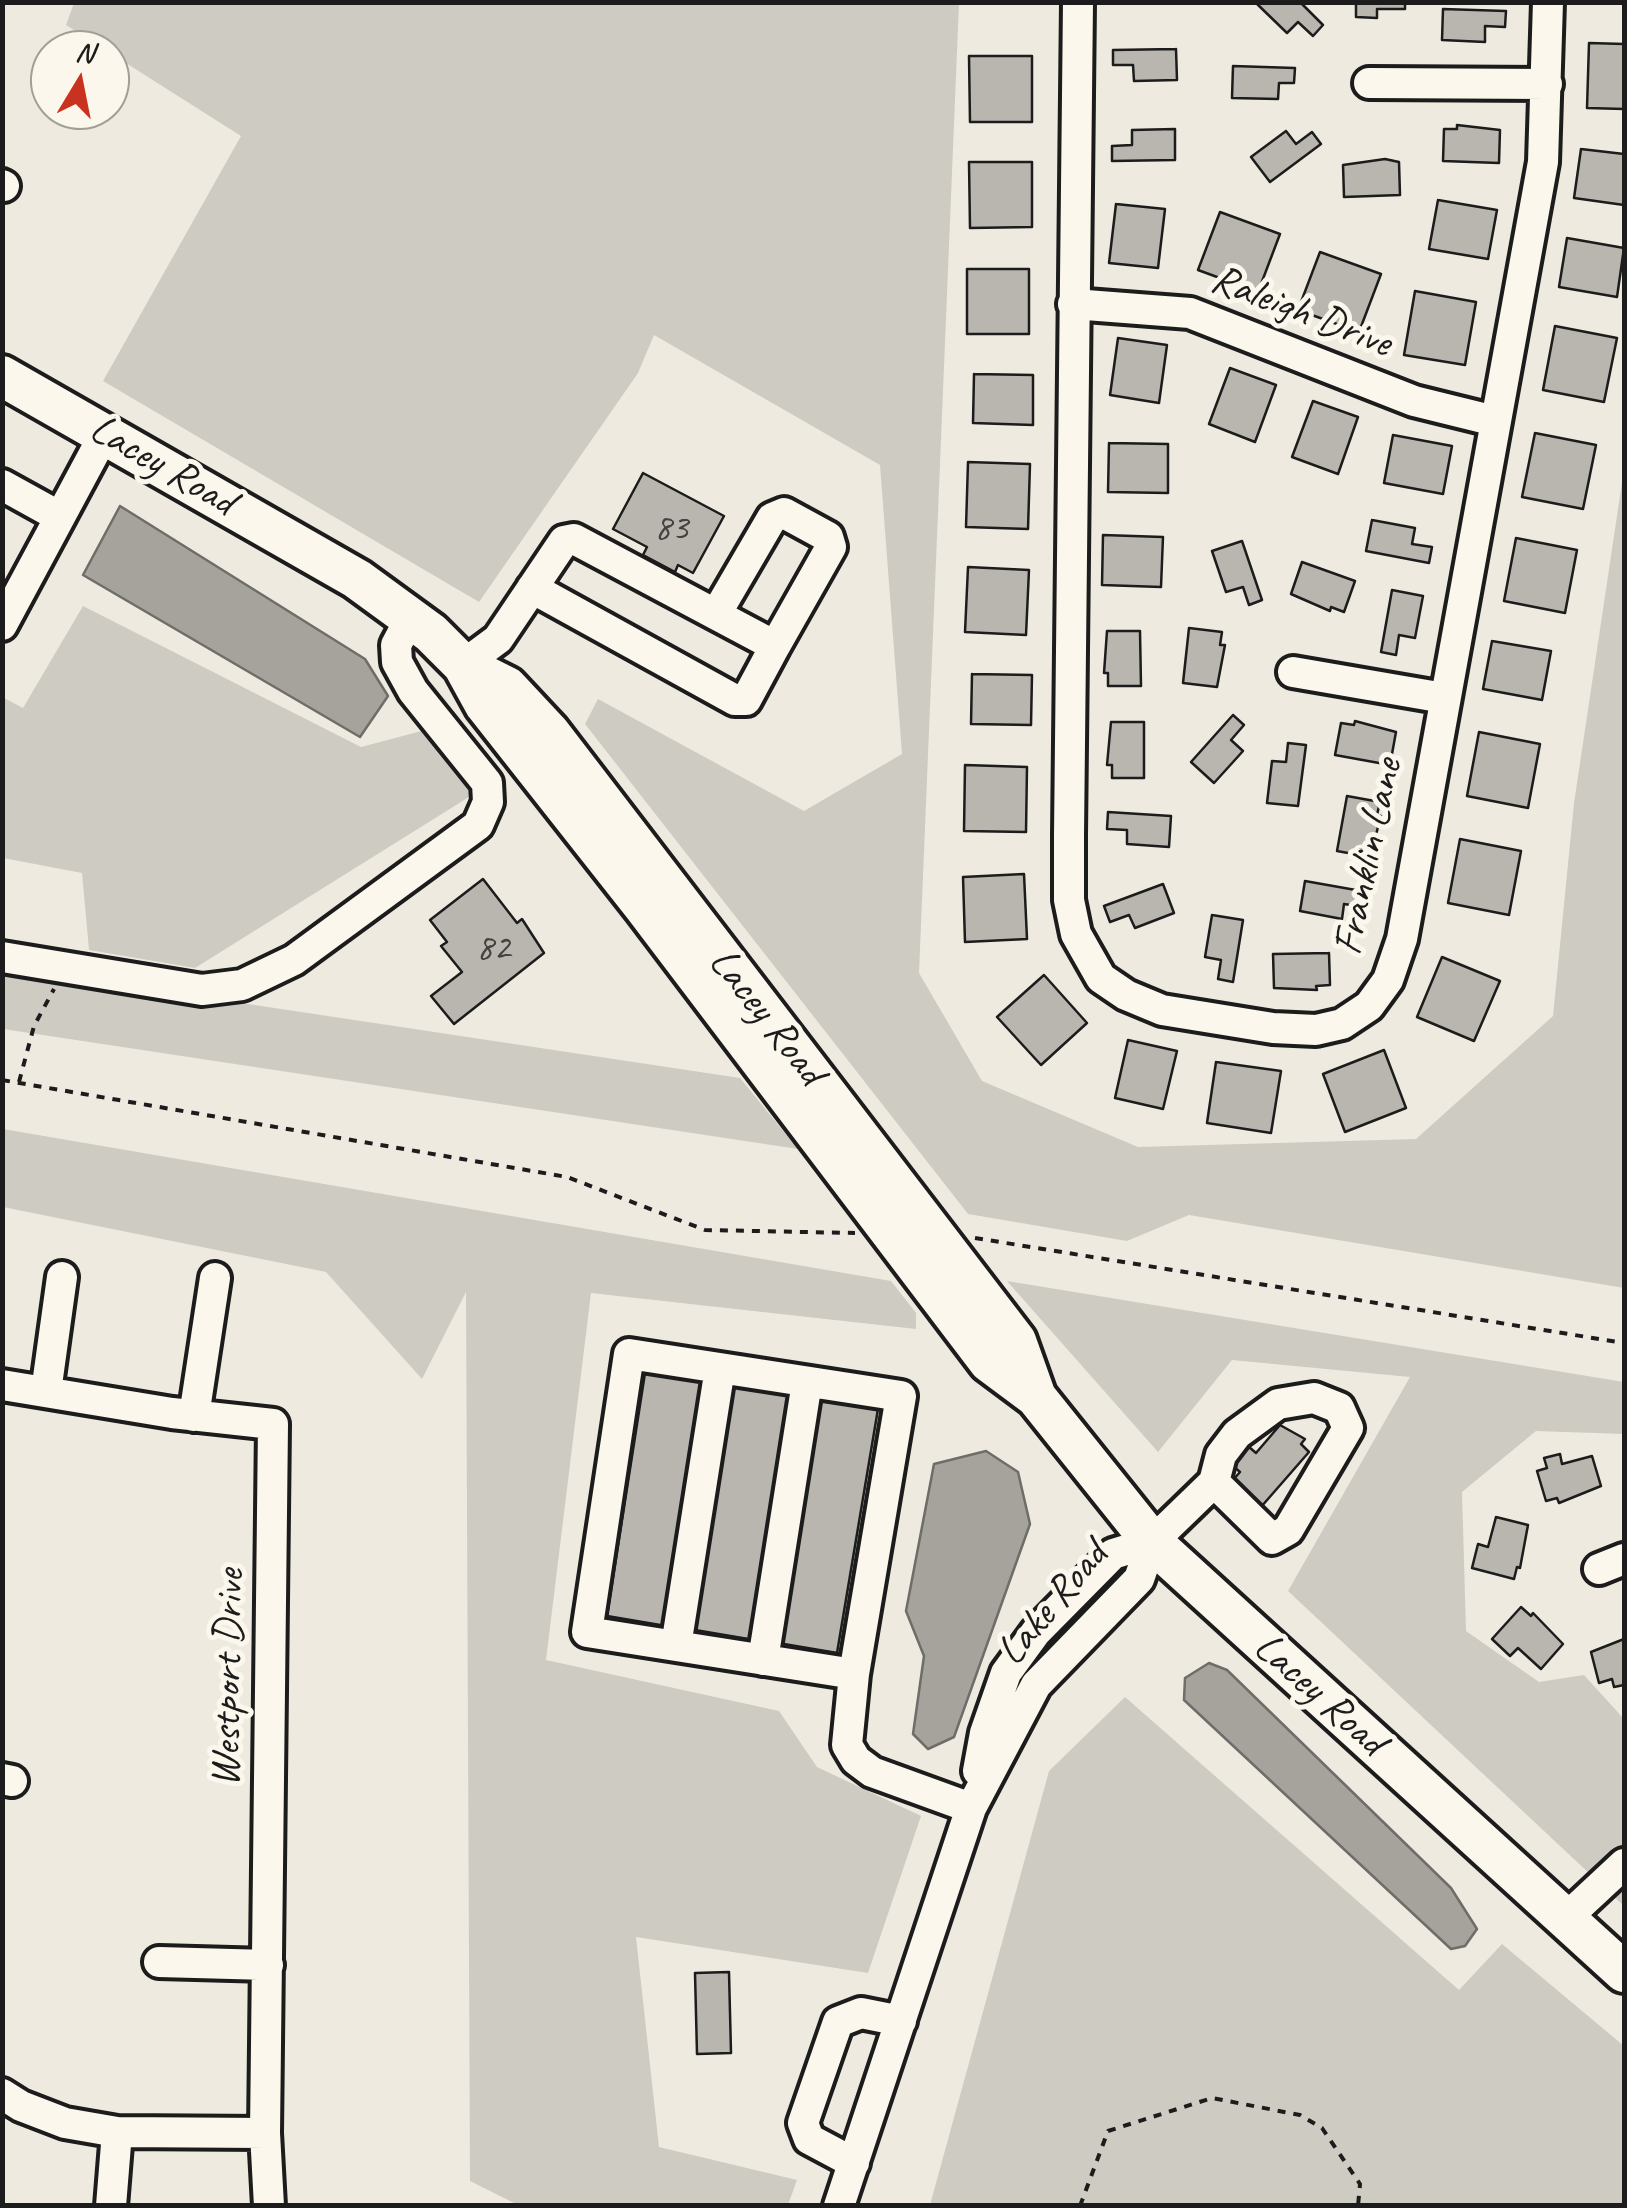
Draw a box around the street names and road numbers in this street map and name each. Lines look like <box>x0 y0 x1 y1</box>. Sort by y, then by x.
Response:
street label: Raleigh Drive <box>1204 255 1398 369</box>
street label: Lacey Road <box>80 404 244 528</box>
street label: Franklin Lane <box>1324 754 1414 960</box>
street label: Lacey Road <box>697 939 835 1095</box>
street label: Lake Road <box>987 1532 1119 1676</box>
street label: Westport Drive <box>202 1569 256 1787</box>
street label: Lacey Road <box>1243 1623 1395 1767</box>

